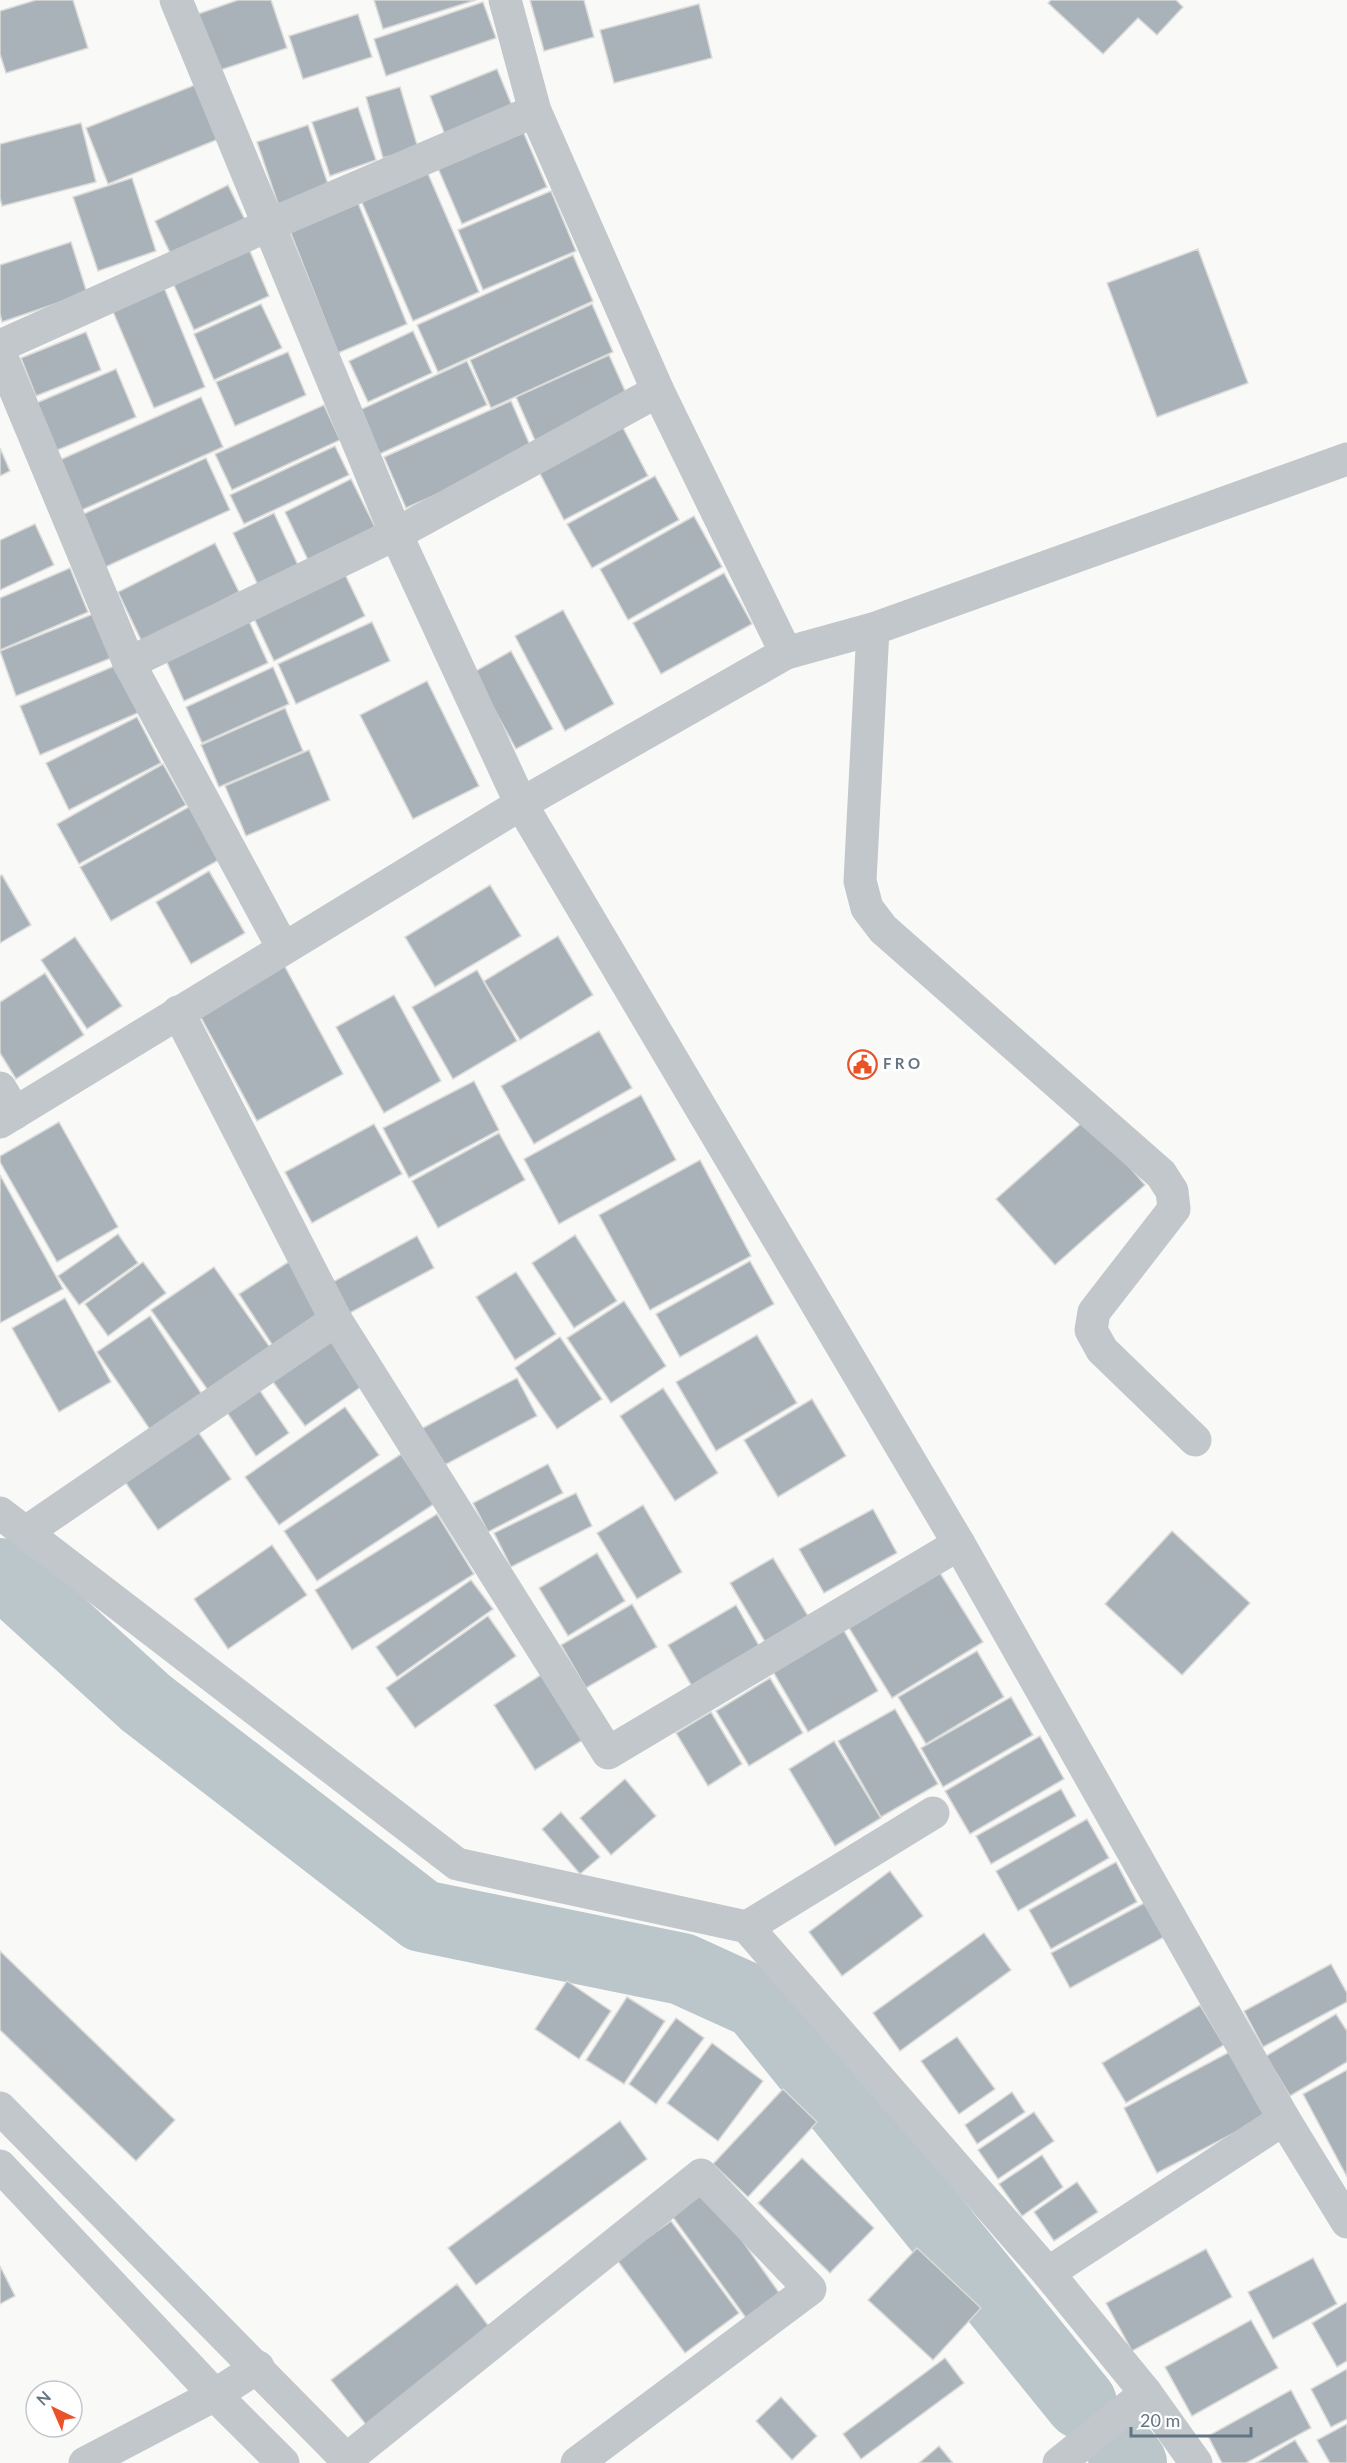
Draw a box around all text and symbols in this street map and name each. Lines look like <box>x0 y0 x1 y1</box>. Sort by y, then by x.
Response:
public building icon: F R O <box>846 1048 878 1080</box>
place label: F R O <box>883 1054 920 1072</box>
north arrow <box>24 2379 84 2439</box>
text: N <box>32 2387 54 2409</box>
scale bar <box>1131 2400 1251 2438</box>
text: 20 m <box>1140 2409 1180 2431</box>

